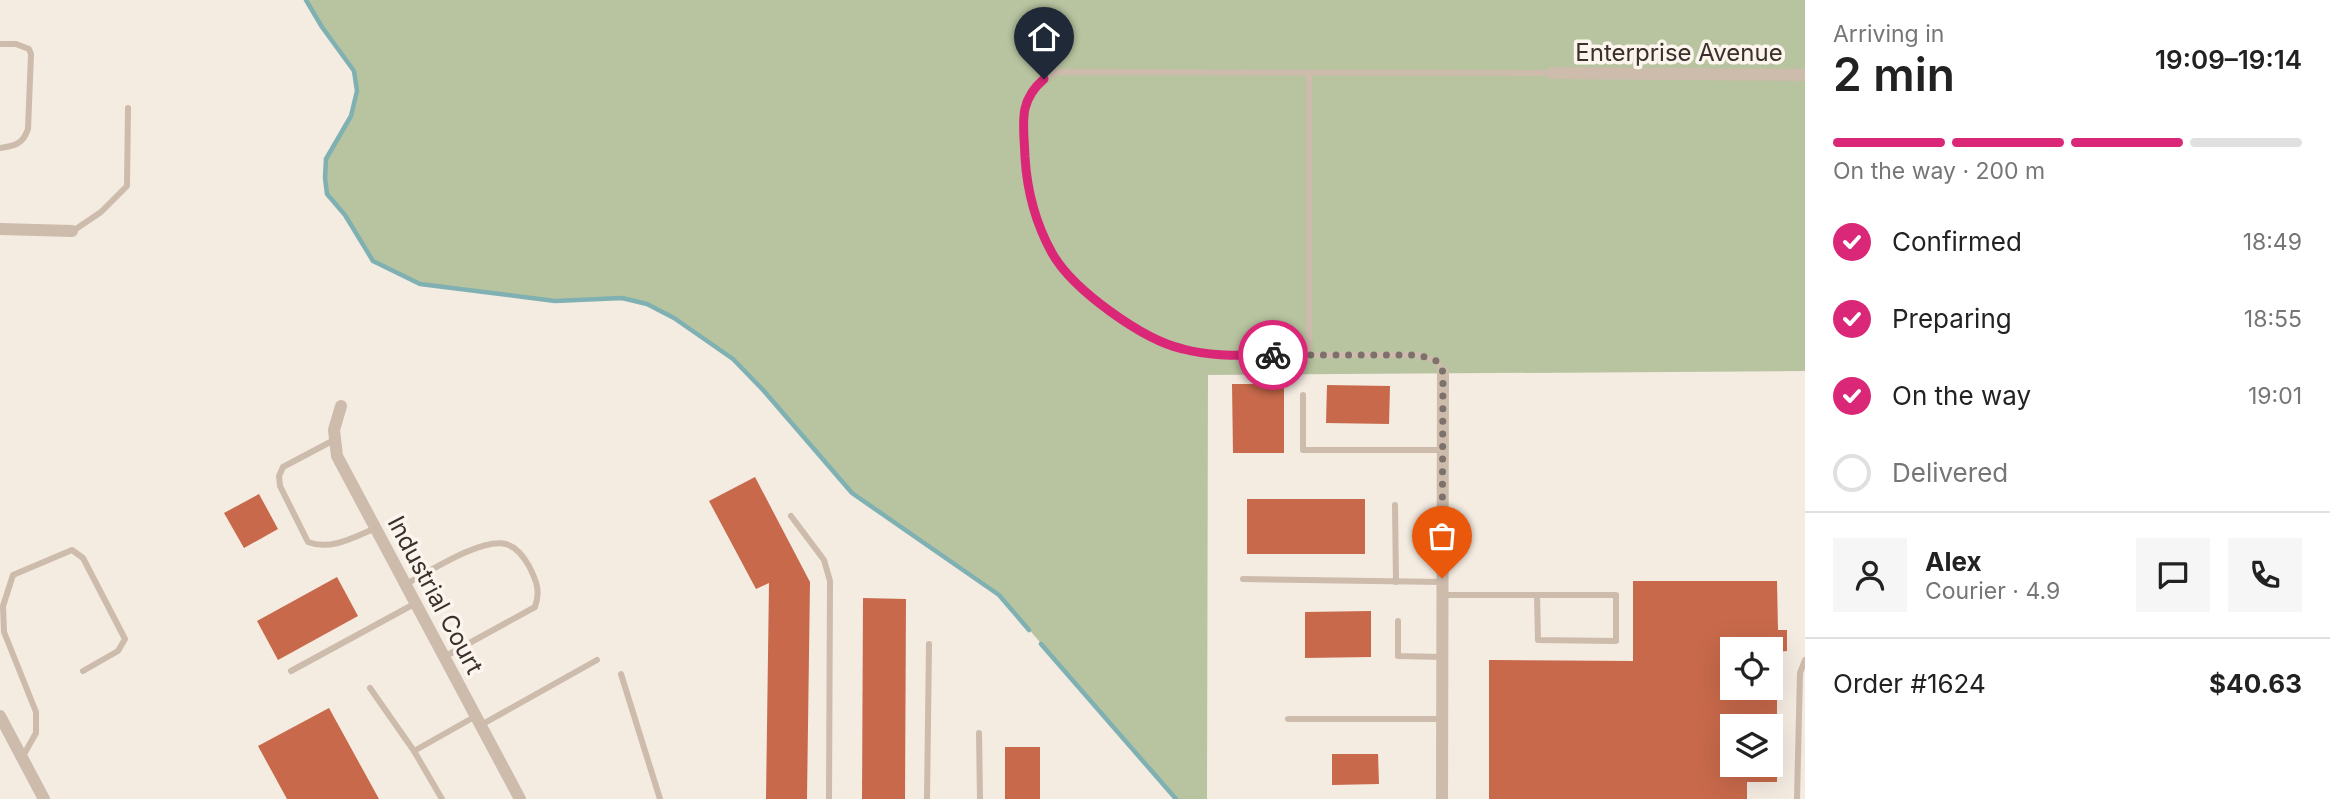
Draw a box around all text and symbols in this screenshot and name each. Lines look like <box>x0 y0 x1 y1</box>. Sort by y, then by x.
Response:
pin <box>1014 7 1074 79</box>
icon: home <box>1025 18 1063 56</box>
text: Arriving in <box>1833 20 1944 48</box>
street label: Enterprise Avenue <box>1575 38 1783 67</box>
text: 19:09–19:14 <box>2155 44 2302 75</box>
text: 2 min <box>1833 46 1955 102</box>
text: On the way · 200 m <box>1833 157 2045 185</box>
icon: check <box>1833 223 1871 261</box>
text: Confirmed <box>1892 226 2022 257</box>
text: 18:49 <box>2243 228 2302 256</box>
icon: check <box>1833 300 1871 338</box>
text: Preparing <box>1892 303 2012 334</box>
text: 18:55 <box>2244 305 2302 333</box>
courier <box>1238 320 1308 390</box>
icon: bike <box>1254 336 1292 374</box>
icon: check <box>1833 377 1871 415</box>
text: On the way <box>1892 380 2031 411</box>
text: 19:01 <box>2248 382 2302 410</box>
text: Delivered <box>1892 457 2008 488</box>
pin <box>1412 506 1472 578</box>
street label: Industrial Court <box>382 511 489 679</box>
icon: bag <box>1423 517 1461 555</box>
button: person <box>1833 538 1907 612</box>
button: chat <box>2136 538 2210 612</box>
button: phone <box>2228 538 2302 612</box>
text: Alex <box>1925 546 1982 577</box>
text: Courier · 4.9 <box>1925 577 2060 605</box>
map controls <box>1720 637 1783 777</box>
button: locate <box>1720 637 1783 700</box>
text: Order #1624 <box>1833 668 1986 699</box>
text: $40.63 <box>2209 668 2302 699</box>
button: layers <box>1720 714 1783 777</box>

